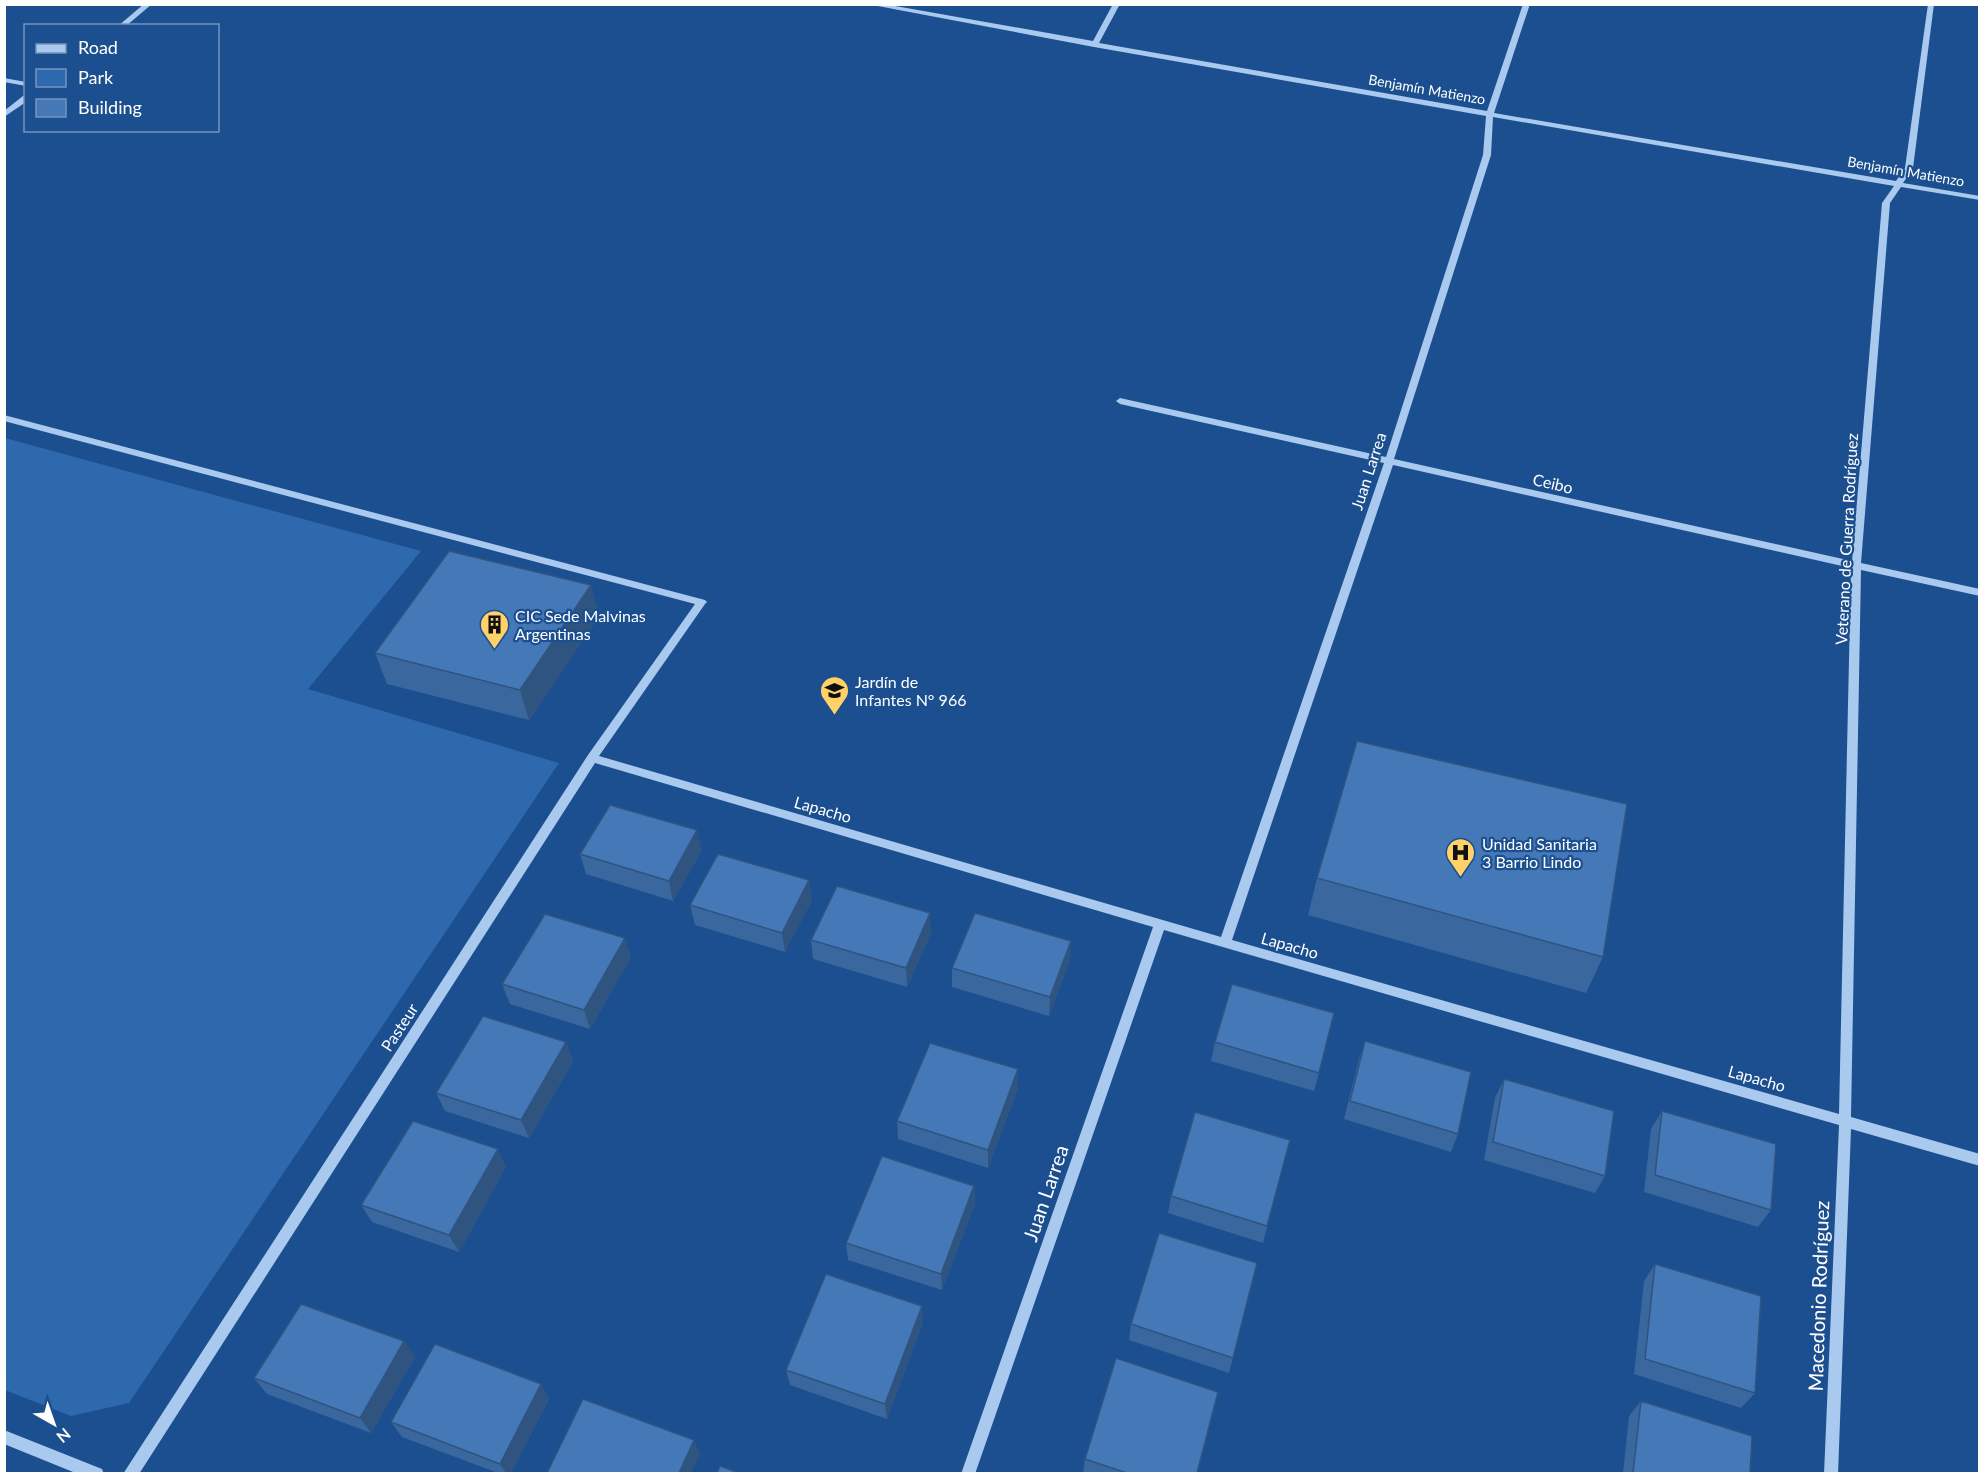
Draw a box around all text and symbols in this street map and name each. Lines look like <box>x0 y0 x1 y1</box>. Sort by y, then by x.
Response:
legend <box>24 24 219 132</box>
text: Road <box>78 36 118 58</box>
text: Park <box>78 66 114 88</box>
street label: Benjamín Matienzo <box>1367 70 1487 108</box>
text: Building <box>78 96 142 118</box>
street label: Benjamín Matienzo <box>1846 152 1966 190</box>
street label: Juan Larrea <box>1347 430 1389 512</box>
street label: Veterano de Guerra Rodríguez <box>1831 433 1861 645</box>
street label: Ceibo <box>1531 469 1575 497</box>
place label: CIC Sede Malvinas Argentinas <box>515 606 646 643</box>
building icon: CIC Sede Malvinas Argentinas <box>478 608 510 650</box>
place label: Jardín de Infantes N° 966 <box>855 672 966 709</box>
school or university icon: Jardín de Infantes N° 966 <box>818 674 850 716</box>
street label: Lapacho <box>792 792 854 826</box>
place label: Unidad Sanitaria 3 Barrio Lindo <box>1482 834 1597 871</box>
hospital icon: Unidad Sanitaria 3 Barrio Lindo <box>1445 836 1477 878</box>
street label: Lapacho <box>1259 928 1321 962</box>
street label: Pasteur <box>377 999 422 1054</box>
street label: Lapacho <box>1726 1061 1788 1095</box>
street label: Juan Larrea <box>1017 1142 1073 1244</box>
street label: Macedonio Rodríguez <box>1803 1200 1833 1392</box>
north arrow <box>24 1394 84 1454</box>
text: N <box>53 1425 75 1447</box>

